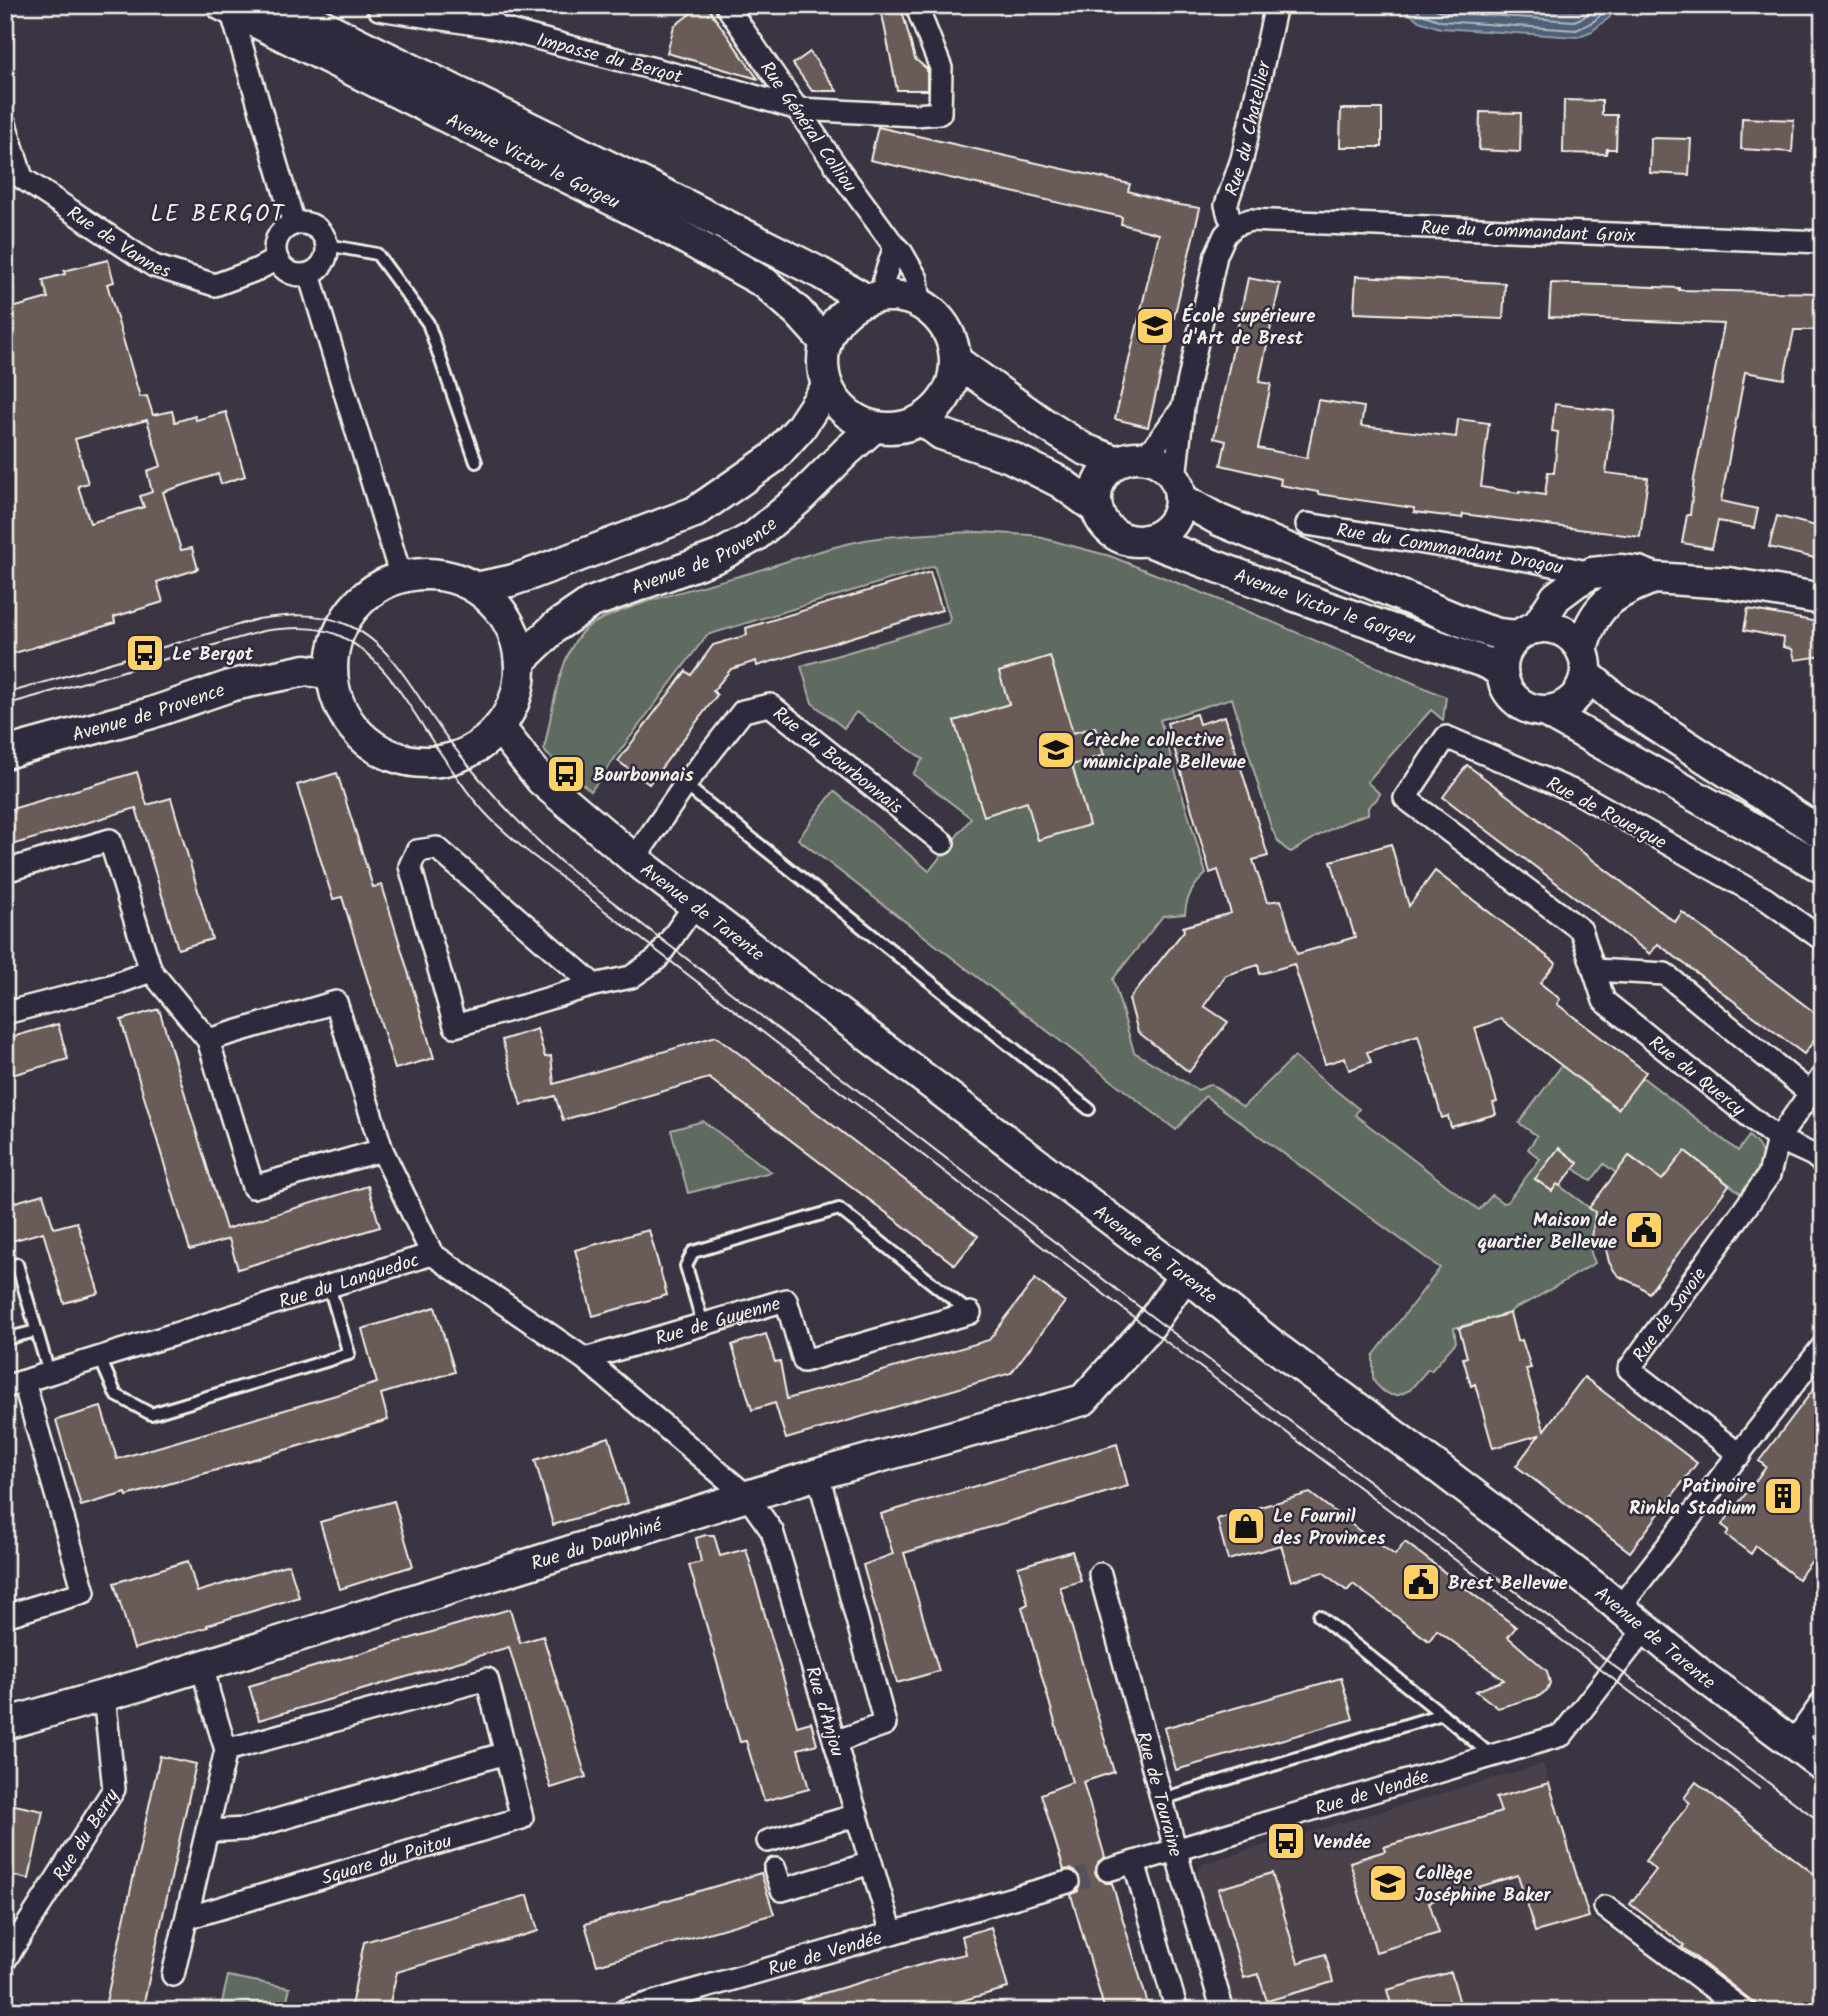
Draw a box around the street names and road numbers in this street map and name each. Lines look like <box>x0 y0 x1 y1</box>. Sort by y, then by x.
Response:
street label: Impasse du Bergot <box>533 26 686 93</box>
street label: Rue Général Colliou <box>752 55 864 199</box>
street label: Rue du Chatellier <box>1217 57 1281 200</box>
street label: Avenue Victor le Gorgeu <box>440 106 625 218</box>
street label: Rue de Vannes <box>60 199 174 287</box>
street label: Rue du Commandant Groix <box>1420 214 1637 252</box>
street label: Avenue de Provence <box>627 510 785 604</box>
street label: Rue du Commandant Drogou <box>1334 516 1566 584</box>
street label: Avenue Victor le Gorgeu <box>1230 561 1419 654</box>
street label: Avenue de Provence <box>69 676 230 751</box>
street label: Rue du Bourbonnais <box>766 700 909 822</box>
street label: Rue de Rouergue <box>1541 769 1672 858</box>
street label: Avenue de Tarente <box>633 856 771 970</box>
street label: Rue du Quercy <box>1641 1029 1752 1125</box>
street label: Avenue de Tarente <box>1086 1198 1224 1312</box>
street label: Rue du Languedoc <box>275 1246 423 1318</box>
street label: Rue de Savoie <box>1626 1261 1715 1369</box>
street label: Rue de Guyenne <box>652 1289 785 1355</box>
street label: Rue du Dauphiné <box>527 1510 666 1580</box>
street label: Avenue de Tarente <box>1587 1580 1722 1698</box>
street label: Rue d'Anjou <box>796 1663 852 1761</box>
street label: Rue de Touraine <box>1127 1729 1190 1861</box>
street label: Rue de Vendée <box>1312 1762 1433 1825</box>
street label: Rue du Berry <box>46 1782 128 1888</box>
street label: Square du Poitou <box>318 1827 456 1894</box>
street label: Rue de Vendée <box>765 1924 886 1985</box>

